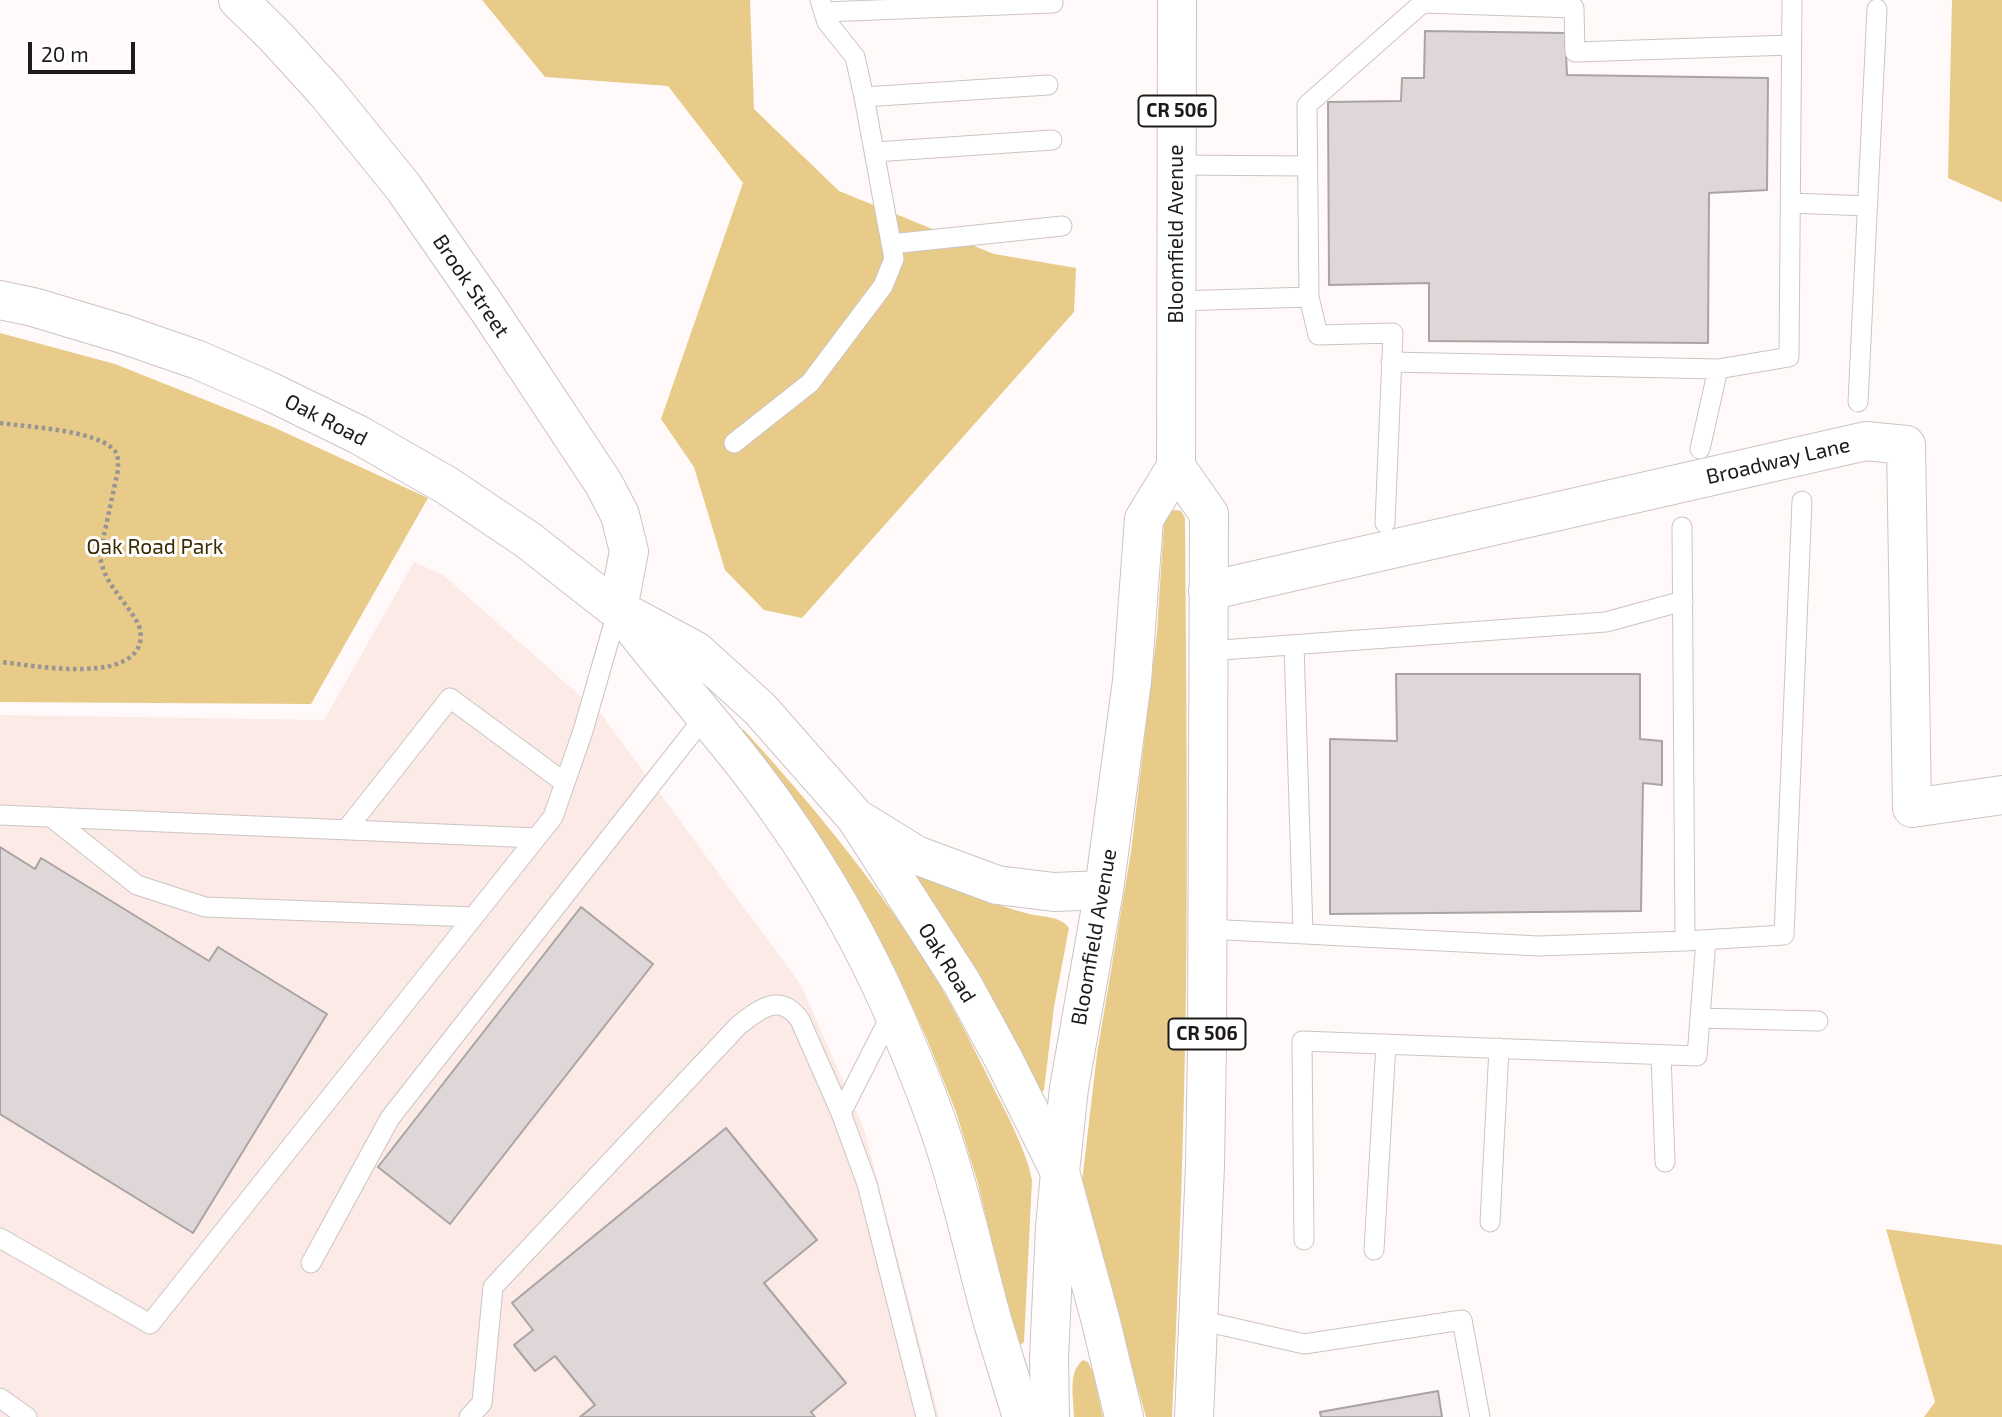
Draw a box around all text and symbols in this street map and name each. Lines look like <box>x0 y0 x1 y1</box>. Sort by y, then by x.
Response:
scale bar <box>32 28 138 72</box>
text: 20 m <box>41 41 89 66</box>
road number: CR 506 <box>1138 96 1216 127</box>
street label: Bloomfield Avenue <box>1163 145 1189 323</box>
street label: Brook Street <box>427 230 515 342</box>
street label: Oak Road <box>280 389 372 451</box>
street label: Broadway Lane <box>1704 432 1852 490</box>
park label: Oak Road Park <box>87 534 223 560</box>
street label: Bloomfield Avenue <box>1066 847 1122 1027</box>
street label: Oak Road <box>913 918 981 1008</box>
road number: CR 506 <box>1168 1018 1246 1050</box>

